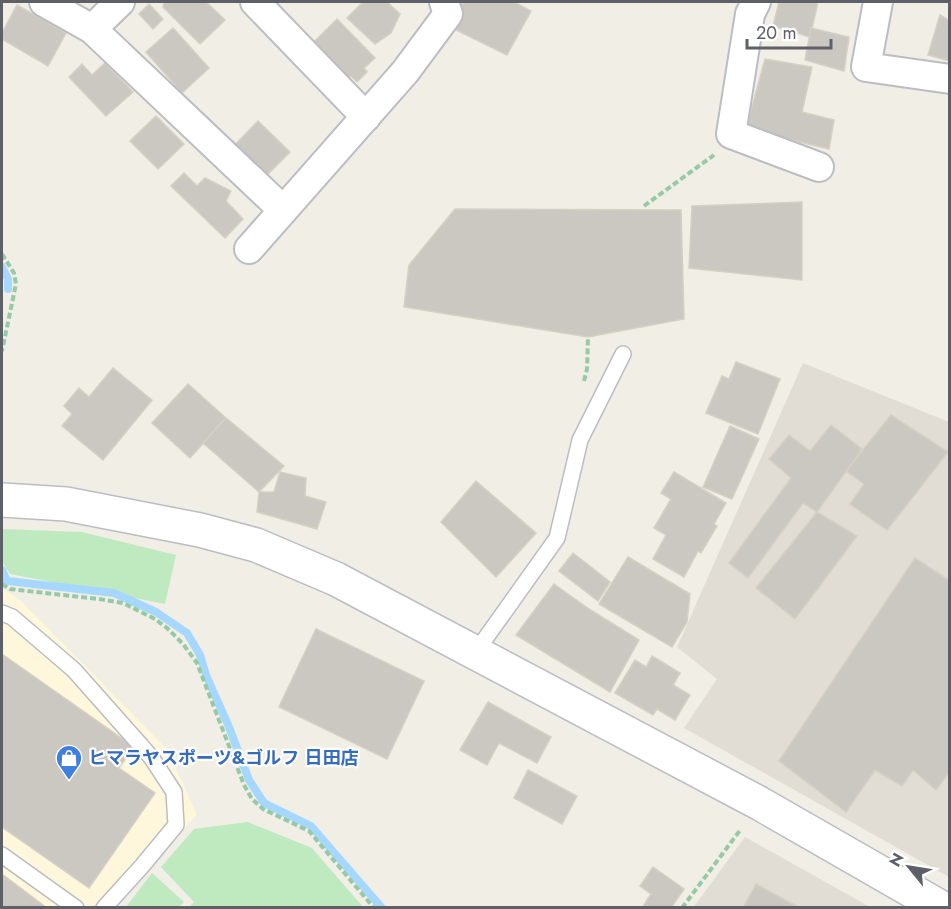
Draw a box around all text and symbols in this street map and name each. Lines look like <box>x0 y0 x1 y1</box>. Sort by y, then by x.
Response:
scale bar <box>747 12 831 50</box>
text: 20 m <box>756 20 796 46</box>
shop icon: ヒマラヤスポーツ&ゴルフ 日田店 <box>54 743 84 781</box>
place label: ヒマラヤスポーツ&ゴルフ 日田店 <box>88 745 359 771</box>
north arrow <box>879 837 939 897</box>
text: N <box>883 848 910 871</box>

